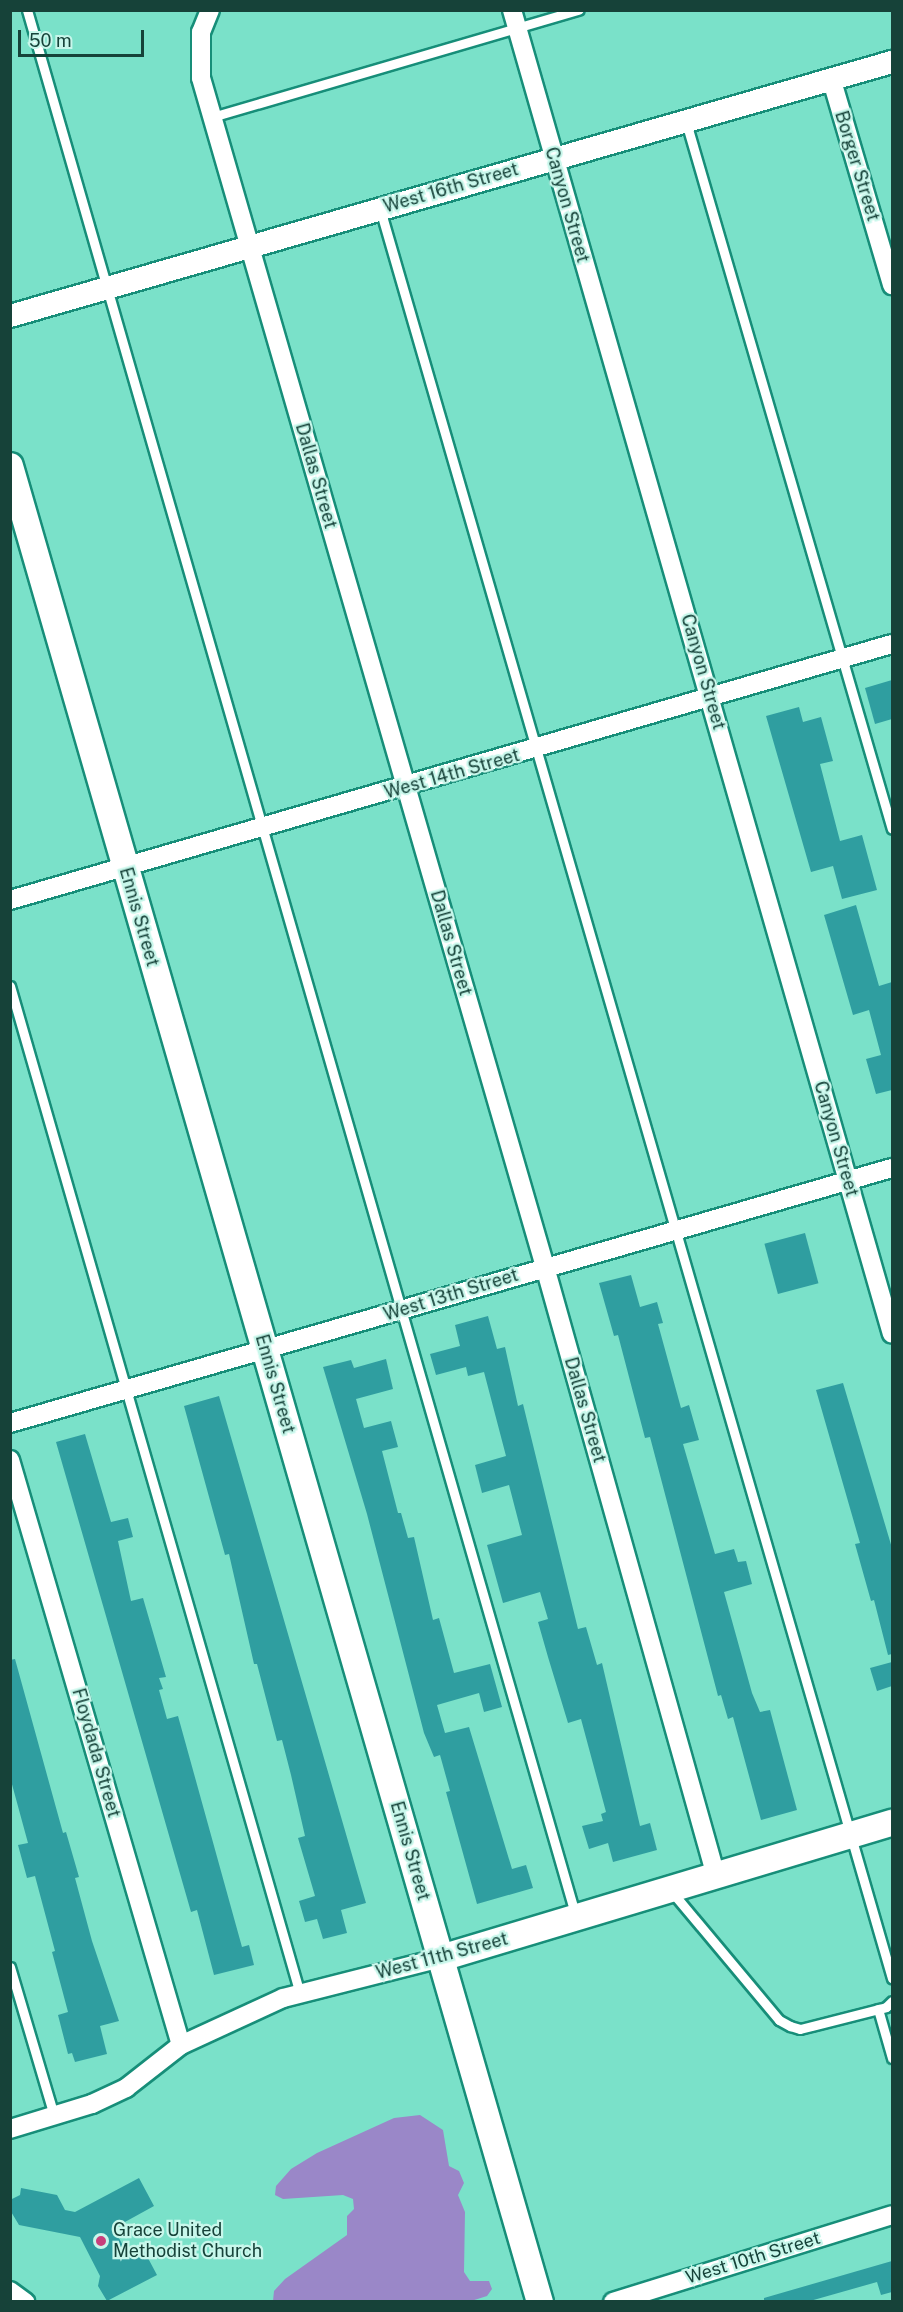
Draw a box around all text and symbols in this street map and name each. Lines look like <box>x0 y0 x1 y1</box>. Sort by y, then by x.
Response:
scale bar <box>21 18 147 56</box>
text: 50 m <box>29 30 72 51</box>
street label: Borger Street <box>830 108 884 224</box>
street label: Canyon Street <box>540 145 594 265</box>
street label: West 16th Street <box>381 158 521 218</box>
street label: Dallas Street <box>291 421 341 531</box>
street label: Canyon Street <box>676 612 730 732</box>
street label: West 14th Street <box>382 744 522 804</box>
street label: Ennis Street <box>115 865 163 969</box>
street label: Dallas Street <box>426 888 476 998</box>
street label: Canyon Street <box>809 1079 863 1199</box>
street label: West 13th Street <box>381 1264 521 1326</box>
street label: Ennis Street <box>251 1332 299 1436</box>
street label: Dallas Street <box>560 1355 610 1465</box>
street label: Floydada Street <box>67 1686 125 1820</box>
street label: Ennis Street <box>386 1799 434 1903</box>
street label: West 11th Street <box>374 1928 510 1984</box>
place label: Grace United Methodist Church <box>113 2220 262 2262</box>
street label: West 10th Street <box>683 2227 823 2289</box>
marker: Grace United Methodist Church <box>94 2234 108 2248</box>

